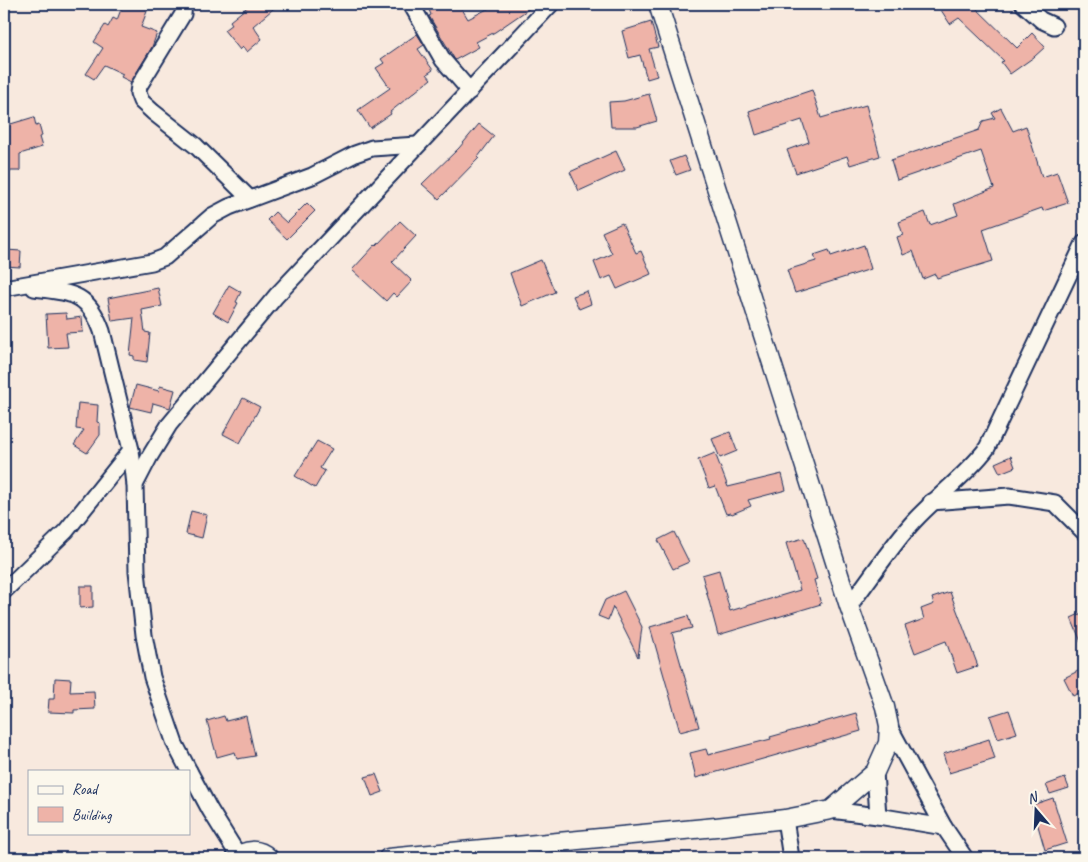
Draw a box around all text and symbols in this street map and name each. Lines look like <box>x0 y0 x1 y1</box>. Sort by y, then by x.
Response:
legend <box>28 770 190 834</box>
text: Road <box>72 780 99 799</box>
north arrow <box>1010 784 1060 834</box>
text: N <box>1025 788 1041 808</box>
text: Building <box>72 806 112 825</box>

